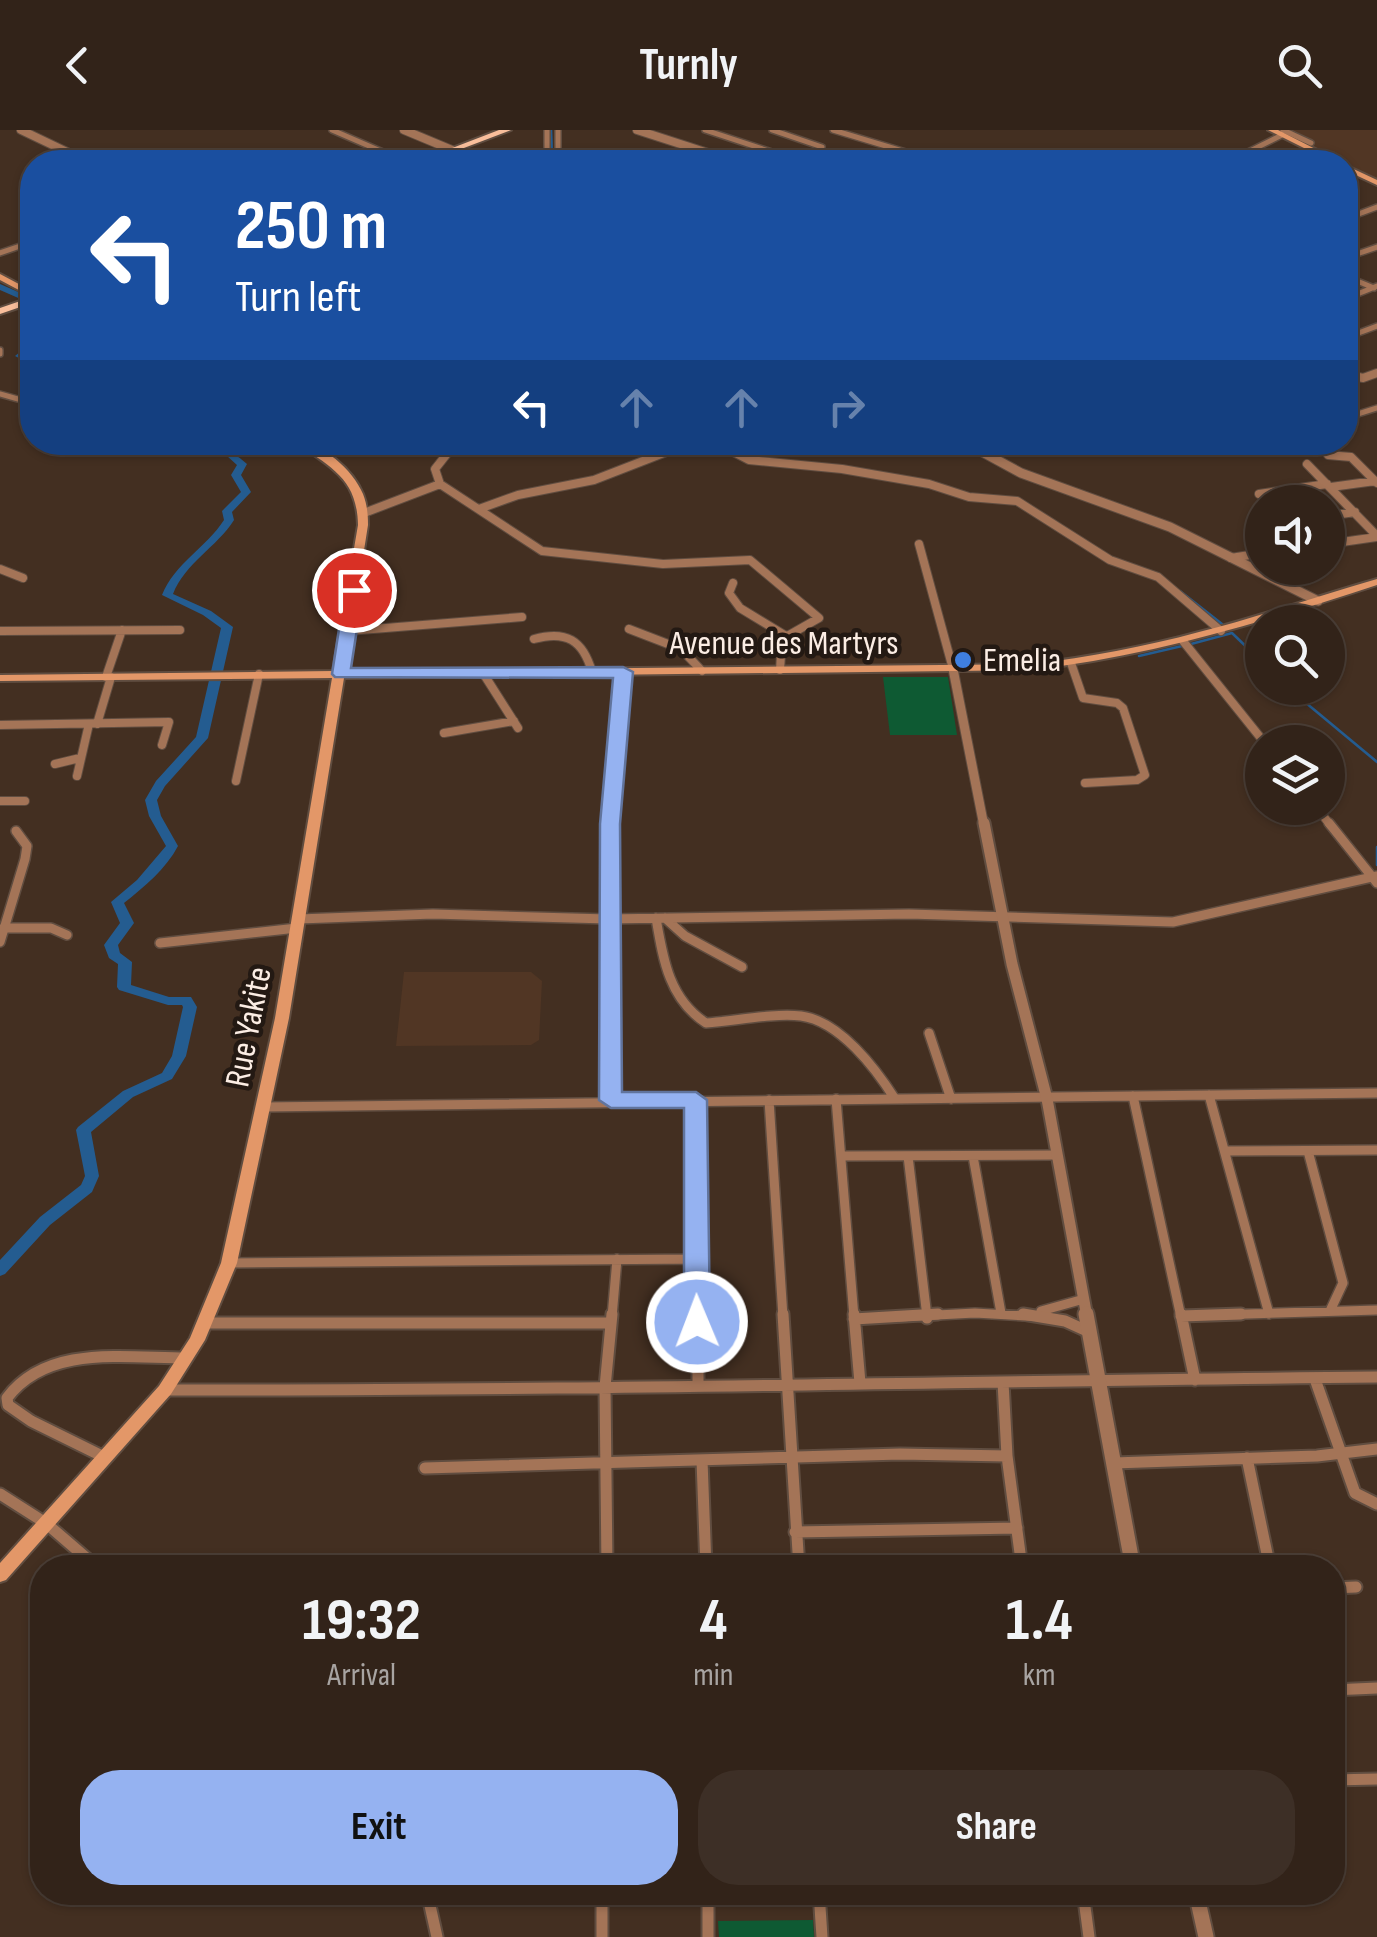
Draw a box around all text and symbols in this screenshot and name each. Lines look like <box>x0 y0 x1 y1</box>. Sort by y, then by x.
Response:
icon: back <box>50 38 105 93</box>
text: Turnly <box>639 38 738 93</box>
icon: search <box>1272 38 1327 93</box>
text: 250 m <box>235 185 387 269</box>
icon: left <box>70 190 200 320</box>
text: Turn left <box>235 270 361 325</box>
icon: left <box>504 380 559 435</box>
icon: ahead <box>609 380 664 435</box>
icon: ahead <box>714 380 769 435</box>
icon: right <box>819 380 874 435</box>
map controls <box>1245 485 1345 825</box>
button: sound <box>1245 485 1345 585</box>
pin <box>312 548 397 633</box>
icon: arrive <box>327 563 382 618</box>
button: search <box>1245 605 1345 705</box>
street label: Avenue des Martyrs <box>668 622 899 665</box>
place label: Emelia <box>983 639 1061 682</box>
marker: Emelia <box>952 649 974 671</box>
button: layers <box>1245 725 1345 825</box>
street label: Rue Yakite <box>216 963 282 1091</box>
position arrow <box>645 1270 749 1374</box>
text: 19:32 <box>302 1585 421 1657</box>
text: 4 <box>699 1585 727 1657</box>
text: 1.4 <box>1006 1585 1073 1657</box>
text: Arrival <box>327 1656 396 1695</box>
text: min <box>693 1656 733 1695</box>
text: km <box>1023 1656 1056 1695</box>
button: Exit <box>80 1770 678 1885</box>
button: Share <box>698 1770 1295 1885</box>

